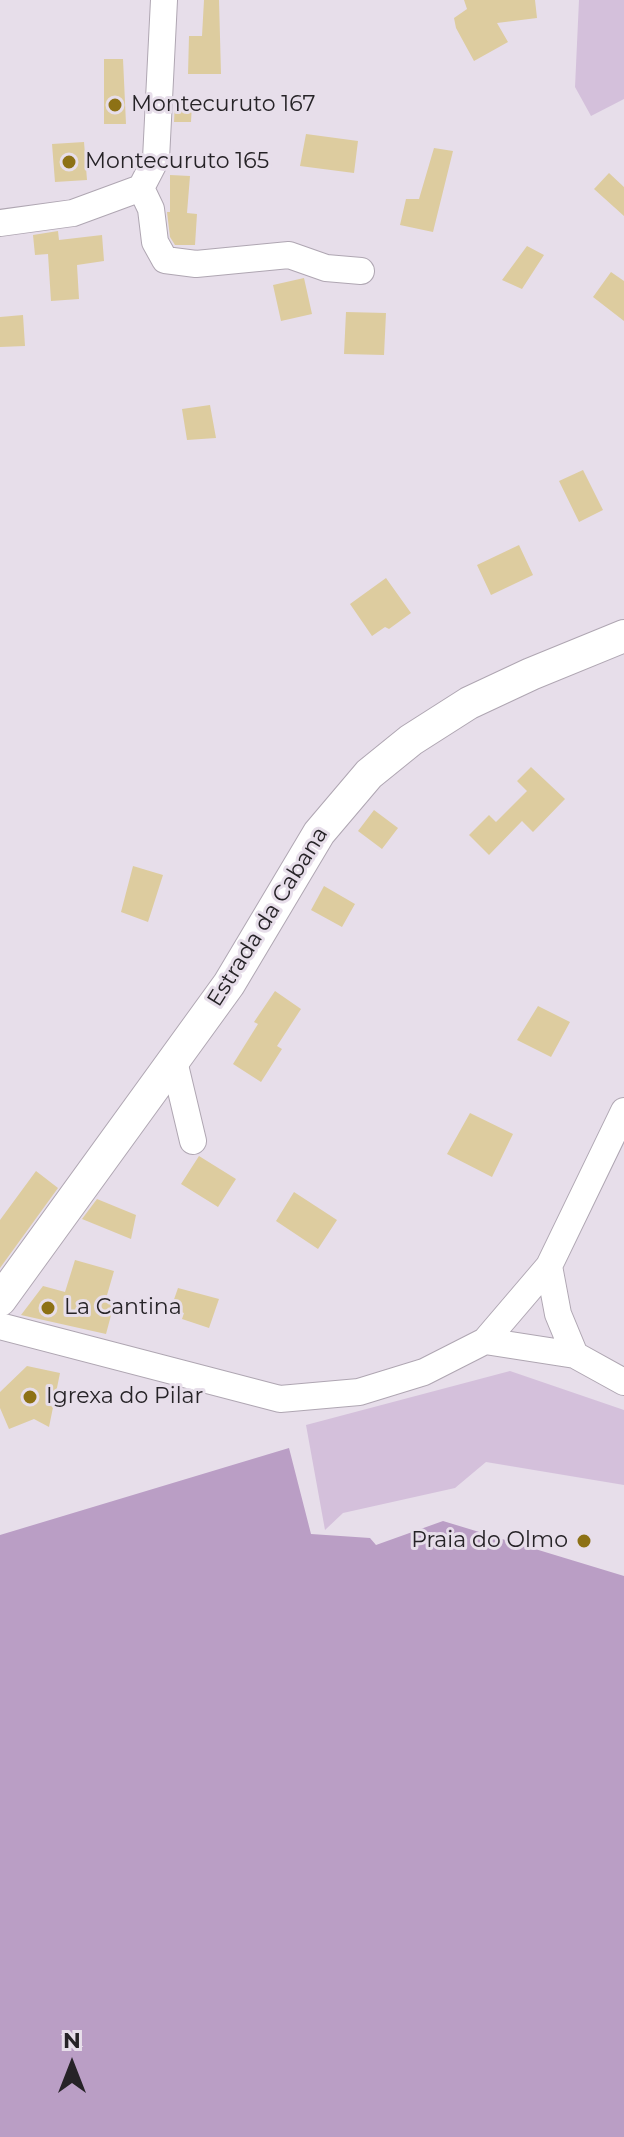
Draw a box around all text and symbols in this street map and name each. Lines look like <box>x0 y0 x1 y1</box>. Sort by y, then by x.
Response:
place label: Montecuruto 167 <box>131 92 315 118</box>
marker: Montecuruto 167 <box>106 96 124 114</box>
place label: Montecuruto 165 <box>85 149 269 175</box>
marker: Montecuruto 165 <box>60 153 78 171</box>
street label: Estrada da Cabana <box>202 822 334 1012</box>
place label: La Cantina <box>64 1295 182 1321</box>
marker: La Cantina <box>39 1299 57 1317</box>
place label: Igrexa do Pilar <box>46 1384 203 1410</box>
marker: Igrexa do Pilar <box>21 1388 39 1406</box>
place label: Praia do Olmo <box>411 1528 568 1554</box>
marker: Praia do Olmo <box>575 1532 593 1550</box>
north arrow <box>32 2025 112 2105</box>
text: N <box>63 2027 81 2054</box>

